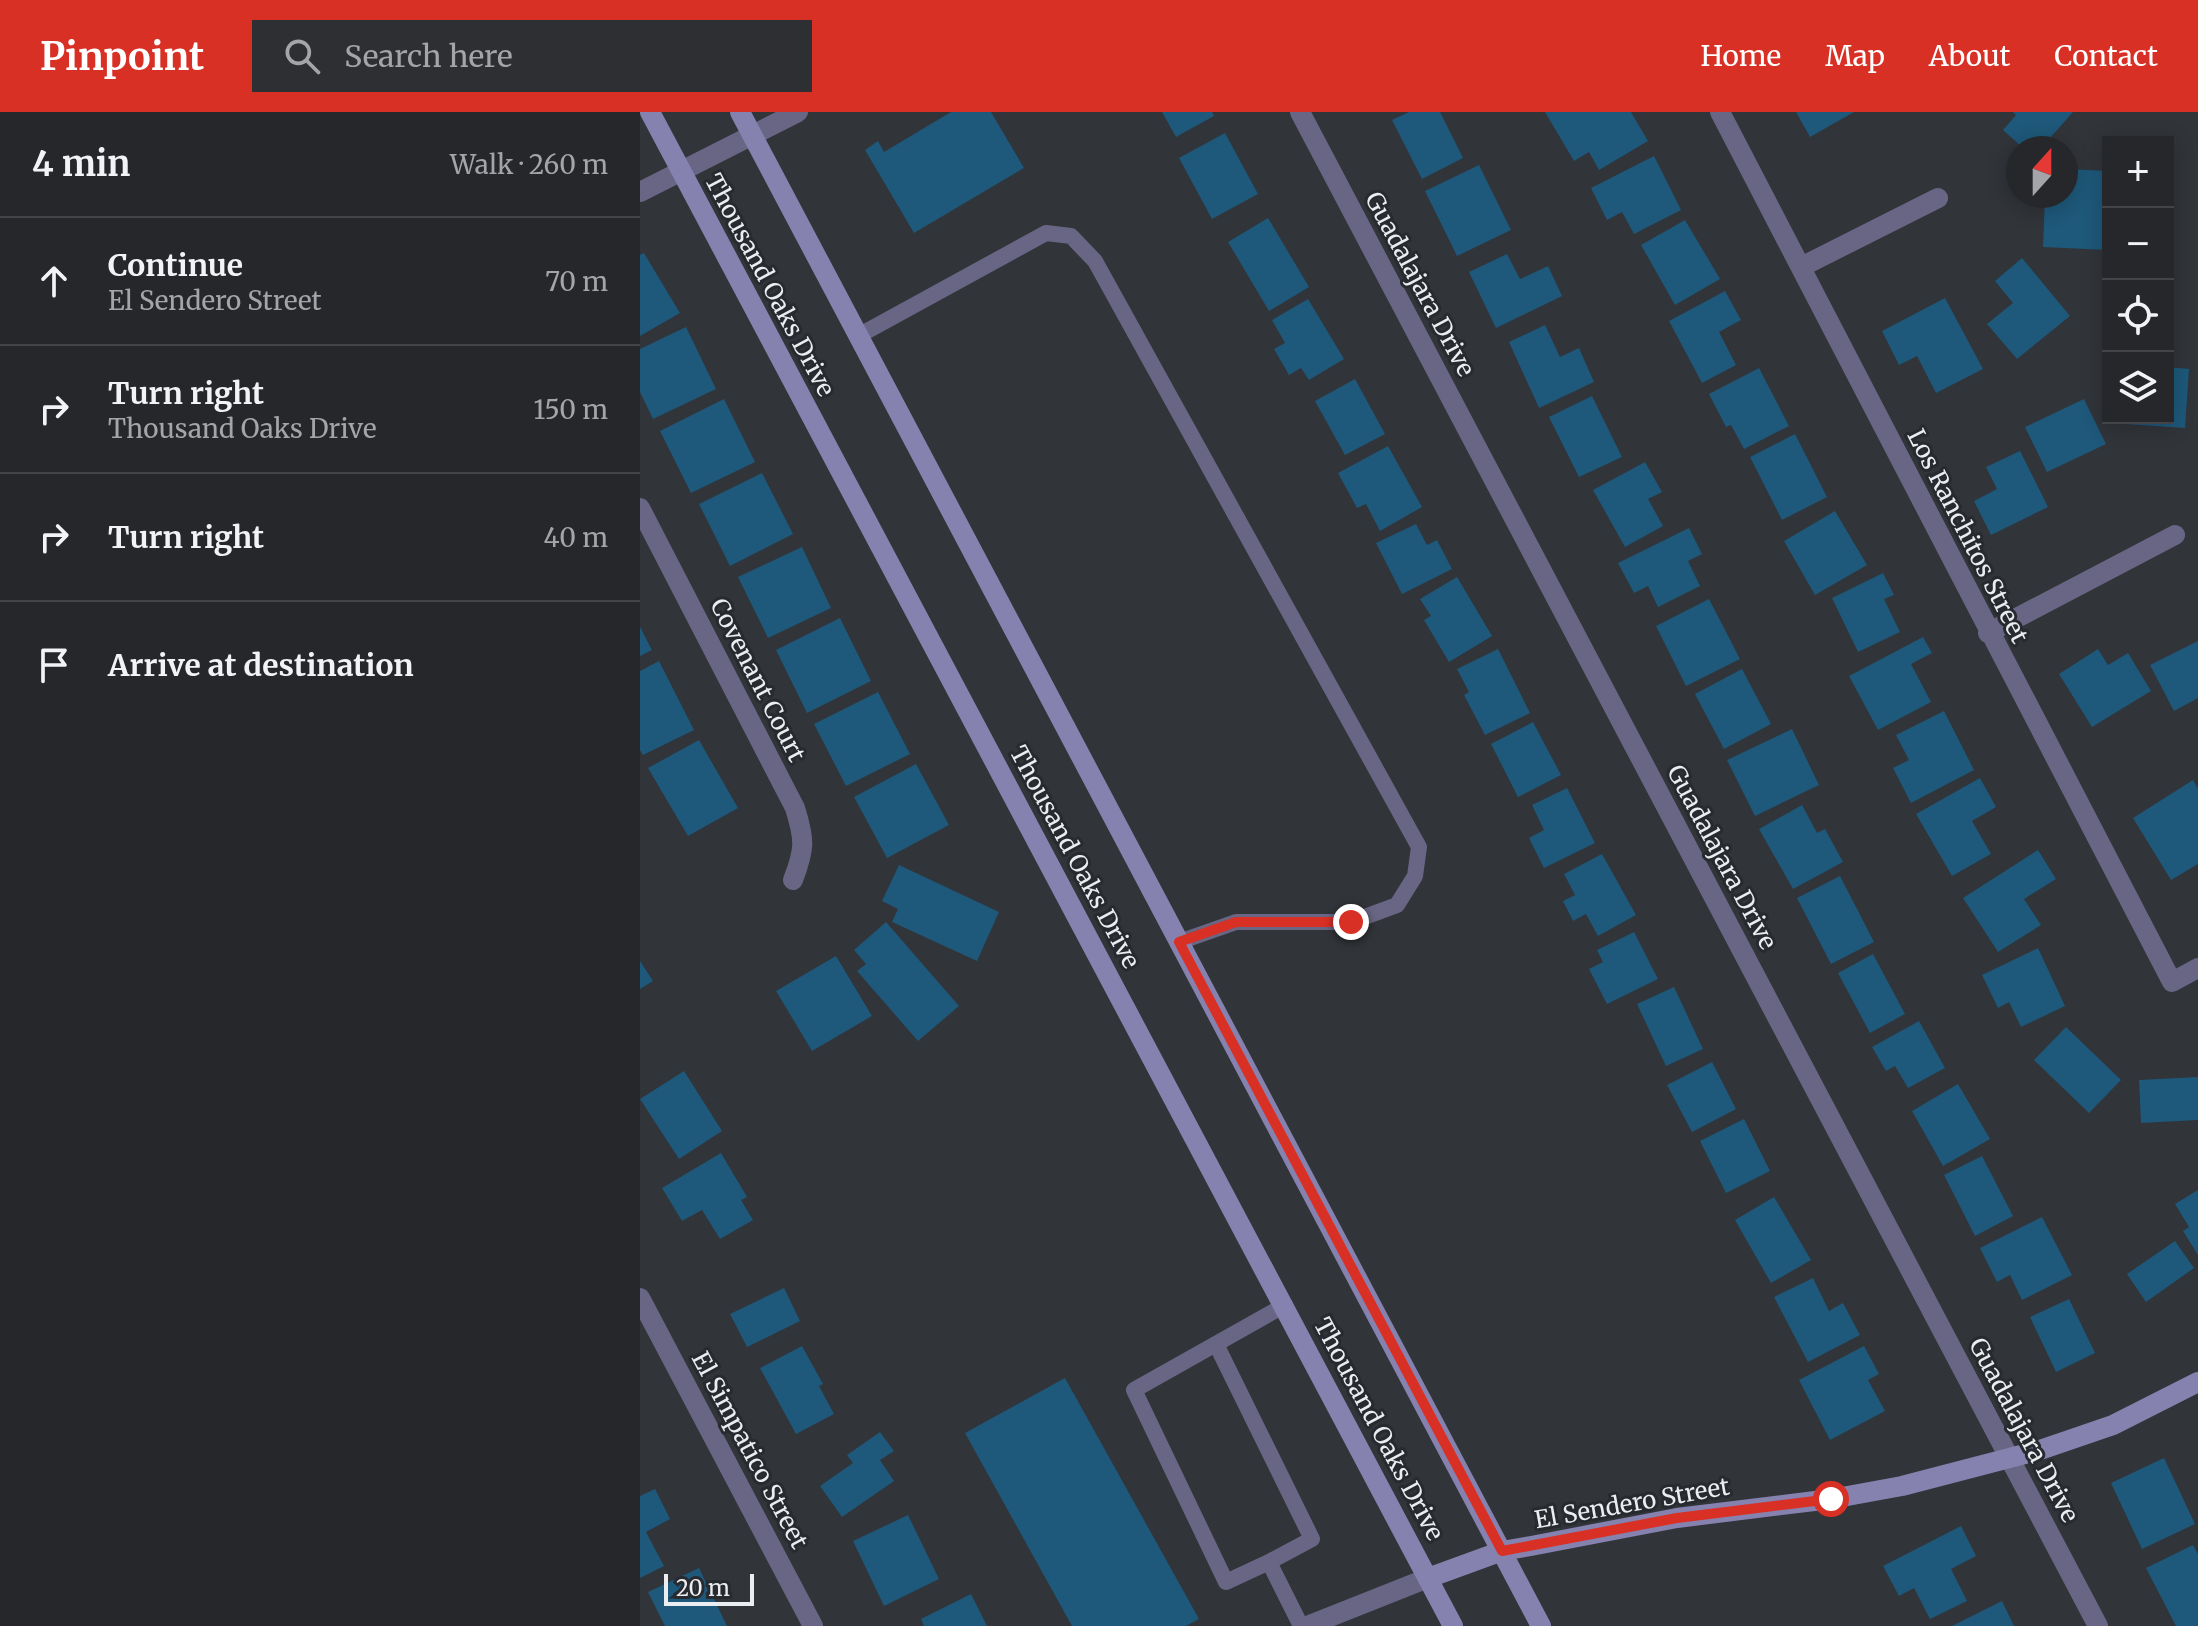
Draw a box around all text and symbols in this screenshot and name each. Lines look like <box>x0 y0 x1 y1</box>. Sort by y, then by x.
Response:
search box <box>252 20 812 92</box>
text: Pinpoint <box>40 33 204 80</box>
icon: search <box>280 34 324 78</box>
text: Search here <box>344 37 513 75</box>
text: Home <box>1700 38 1781 74</box>
text: Map <box>1825 38 1885 74</box>
text: About <box>1929 38 2010 74</box>
text: Contact <box>2054 38 2158 74</box>
north arrow <box>2006 136 2078 208</box>
map controls <box>2102 136 2174 424</box>
button: + <box>2102 136 2174 208</box>
text: 4 min <box>32 143 130 185</box>
text: Walk · 260 m <box>450 148 608 181</box>
street label: Thousand Oaks Drive <box>698 168 842 402</box>
street label: Guadalajara Drive <box>1358 186 1482 382</box>
button: − <box>2102 208 2174 280</box>
text: Continue <box>108 246 243 284</box>
icon: ahead <box>32 259 76 303</box>
text: 70 m <box>545 265 608 298</box>
button: locate <box>2102 280 2174 352</box>
text: El Sendero Street <box>108 284 322 317</box>
button: layers <box>2102 352 2174 424</box>
text: Turn right <box>108 374 264 412</box>
icon: right <box>32 387 76 431</box>
text: 150 m <box>534 393 608 426</box>
text: Thousand Oaks Drive <box>108 412 377 445</box>
street label: Los Ranchitos Street <box>1901 424 2036 649</box>
icon: right <box>32 515 76 559</box>
text: Turn right <box>108 518 264 556</box>
text: 40 m <box>544 521 608 554</box>
street label: Covenant Court <box>704 593 813 767</box>
icon: arrive <box>32 643 76 687</box>
text: Arrive at destination <box>108 646 414 684</box>
street label: Thousand Oaks Drive <box>1003 740 1147 974</box>
street label: Guadalajara Drive <box>1660 759 1784 955</box>
route end <box>1333 904 1369 940</box>
street label: Thousand Oaks Drive <box>1307 1312 1451 1546</box>
street label: Guadalajara Drive <box>1962 1332 2086 1528</box>
street label: El Simpatico Street <box>685 1346 815 1554</box>
street label: El Sendero Street <box>1532 1470 1732 1535</box>
route start <box>1813 1481 1849 1517</box>
scale bar <box>664 1570 754 1606</box>
text: 20 m <box>676 1574 730 1602</box>

